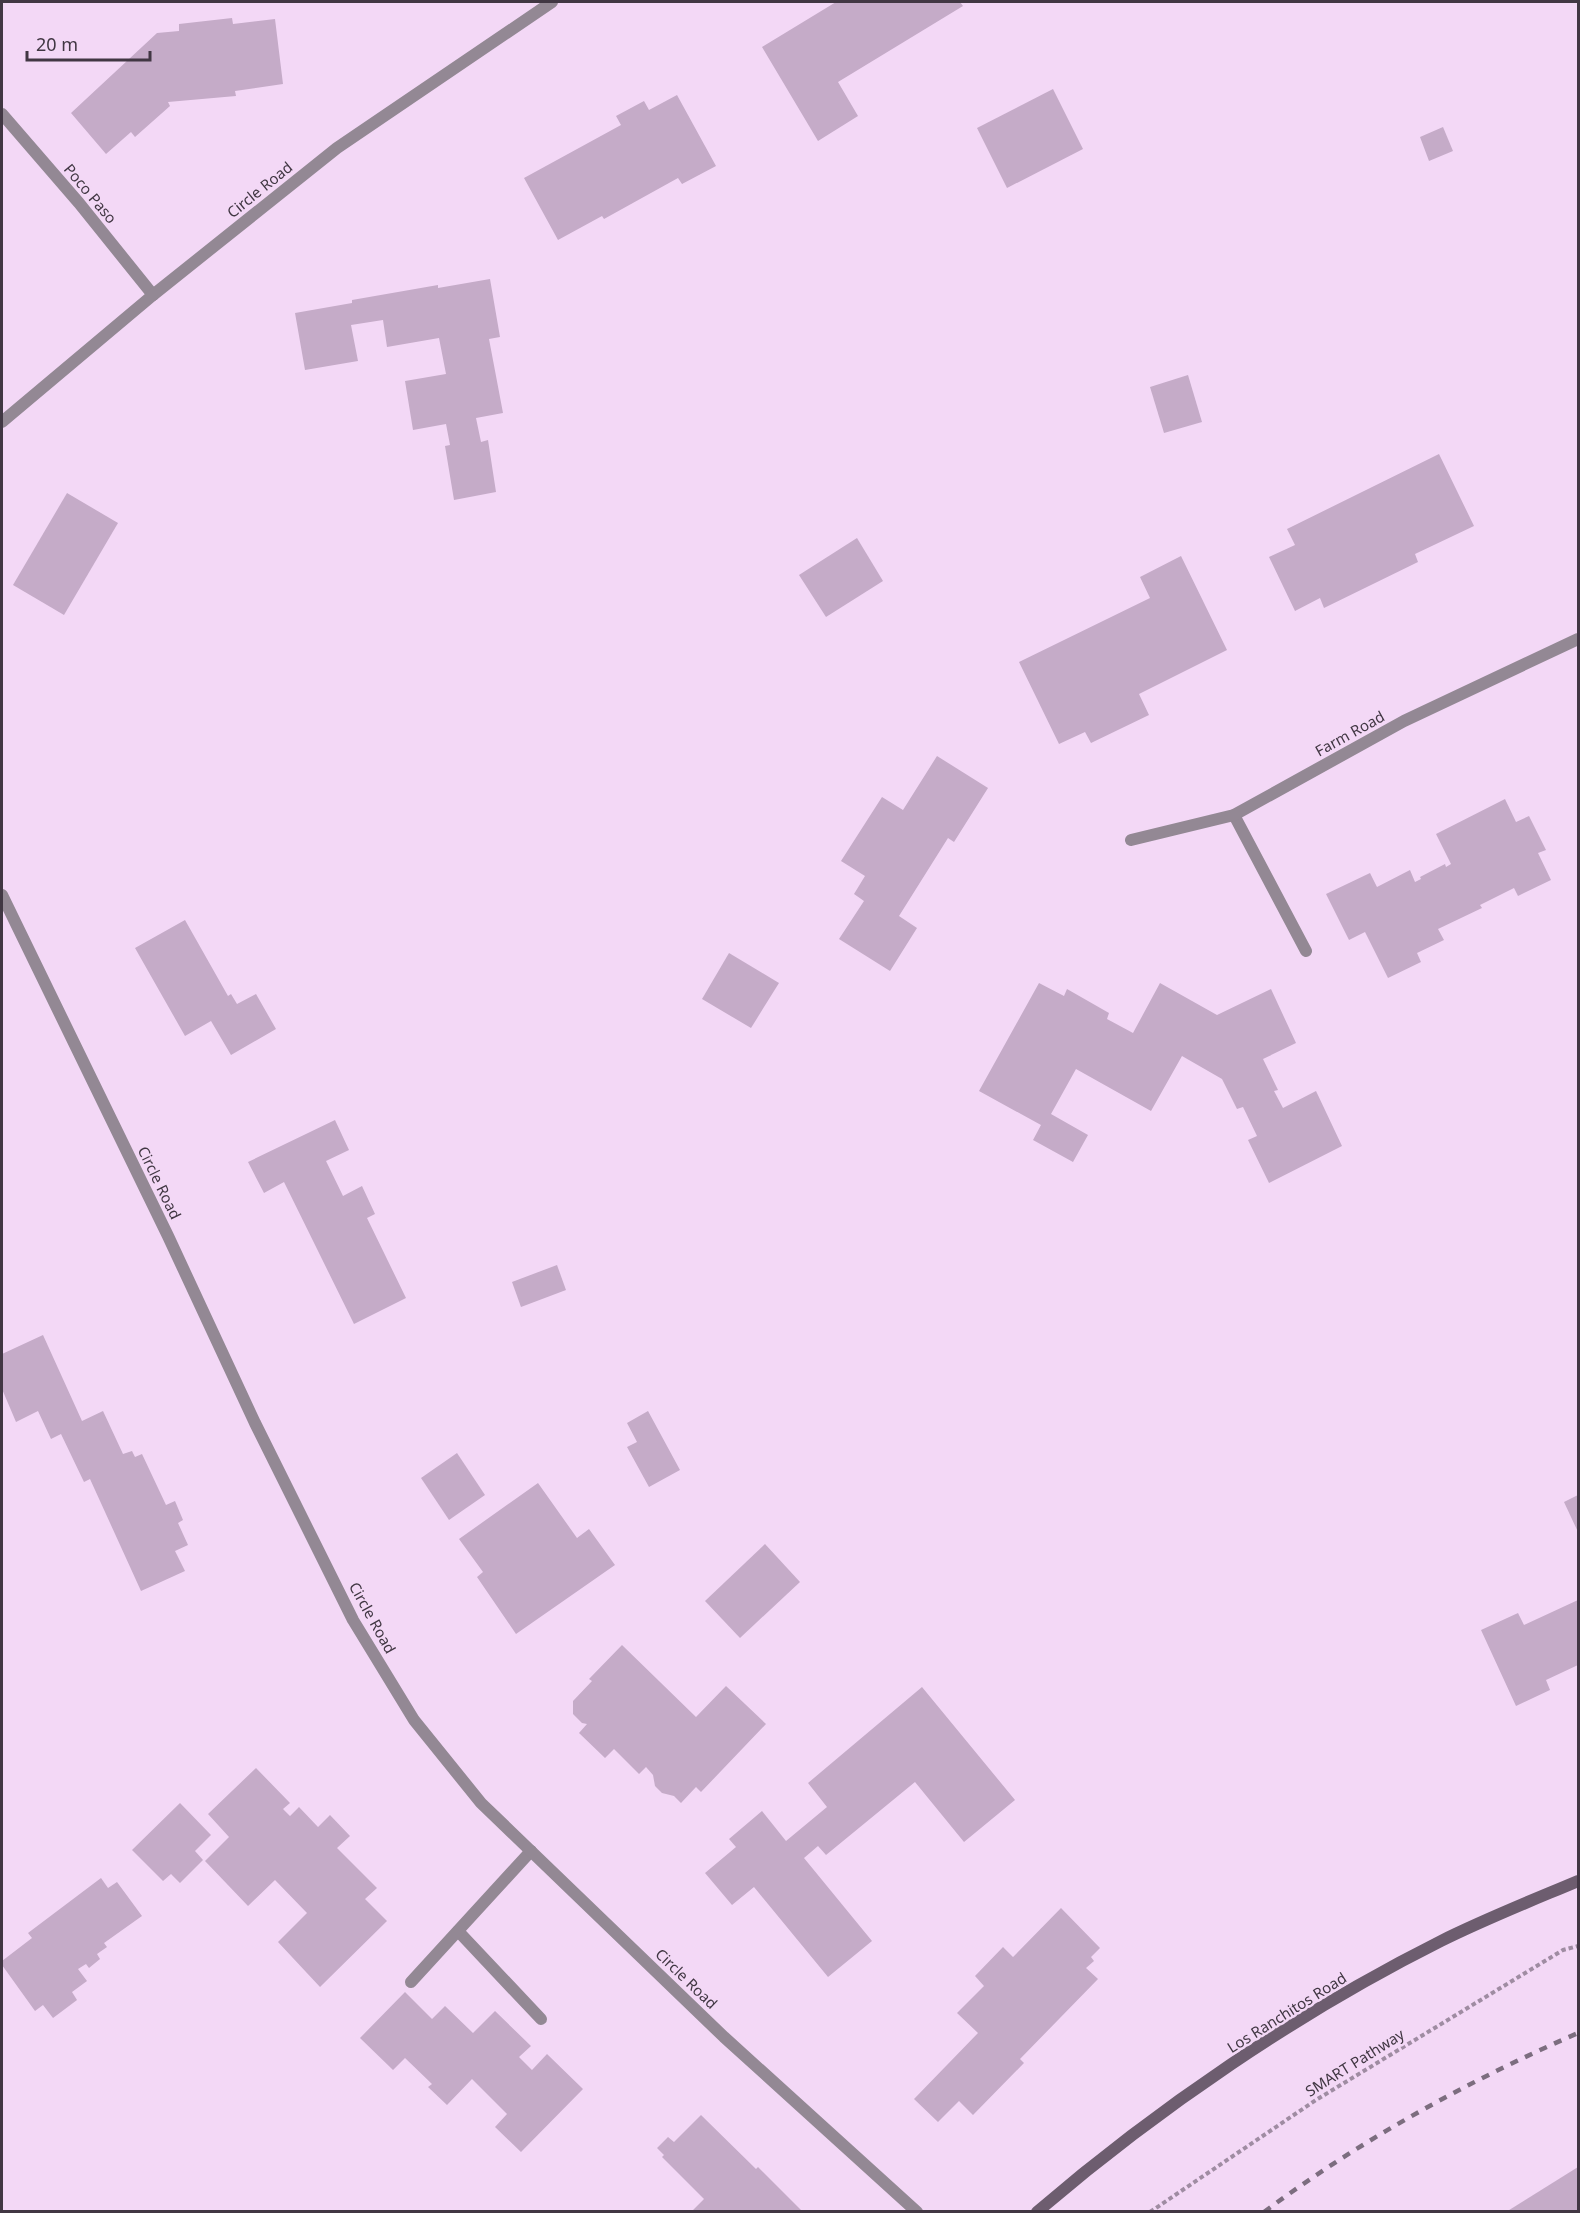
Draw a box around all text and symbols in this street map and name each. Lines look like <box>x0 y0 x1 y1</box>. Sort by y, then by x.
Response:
scale bar <box>27 24 150 62</box>
text: 20 m <box>36 32 78 56</box>
street label: Circle Road <box>222 157 296 222</box>
street label: Poco Paso <box>60 159 122 227</box>
street label: Farm Road <box>1311 706 1388 760</box>
street label: Circle Road <box>134 1143 186 1222</box>
street label: Circle Road <box>345 1578 401 1657</box>
street label: Circle Road <box>651 1944 722 2013</box>
street label: Los Ranchitos Road <box>1223 1967 1350 2057</box>
street label: SMART Pathway <box>1301 2024 1408 2101</box>

